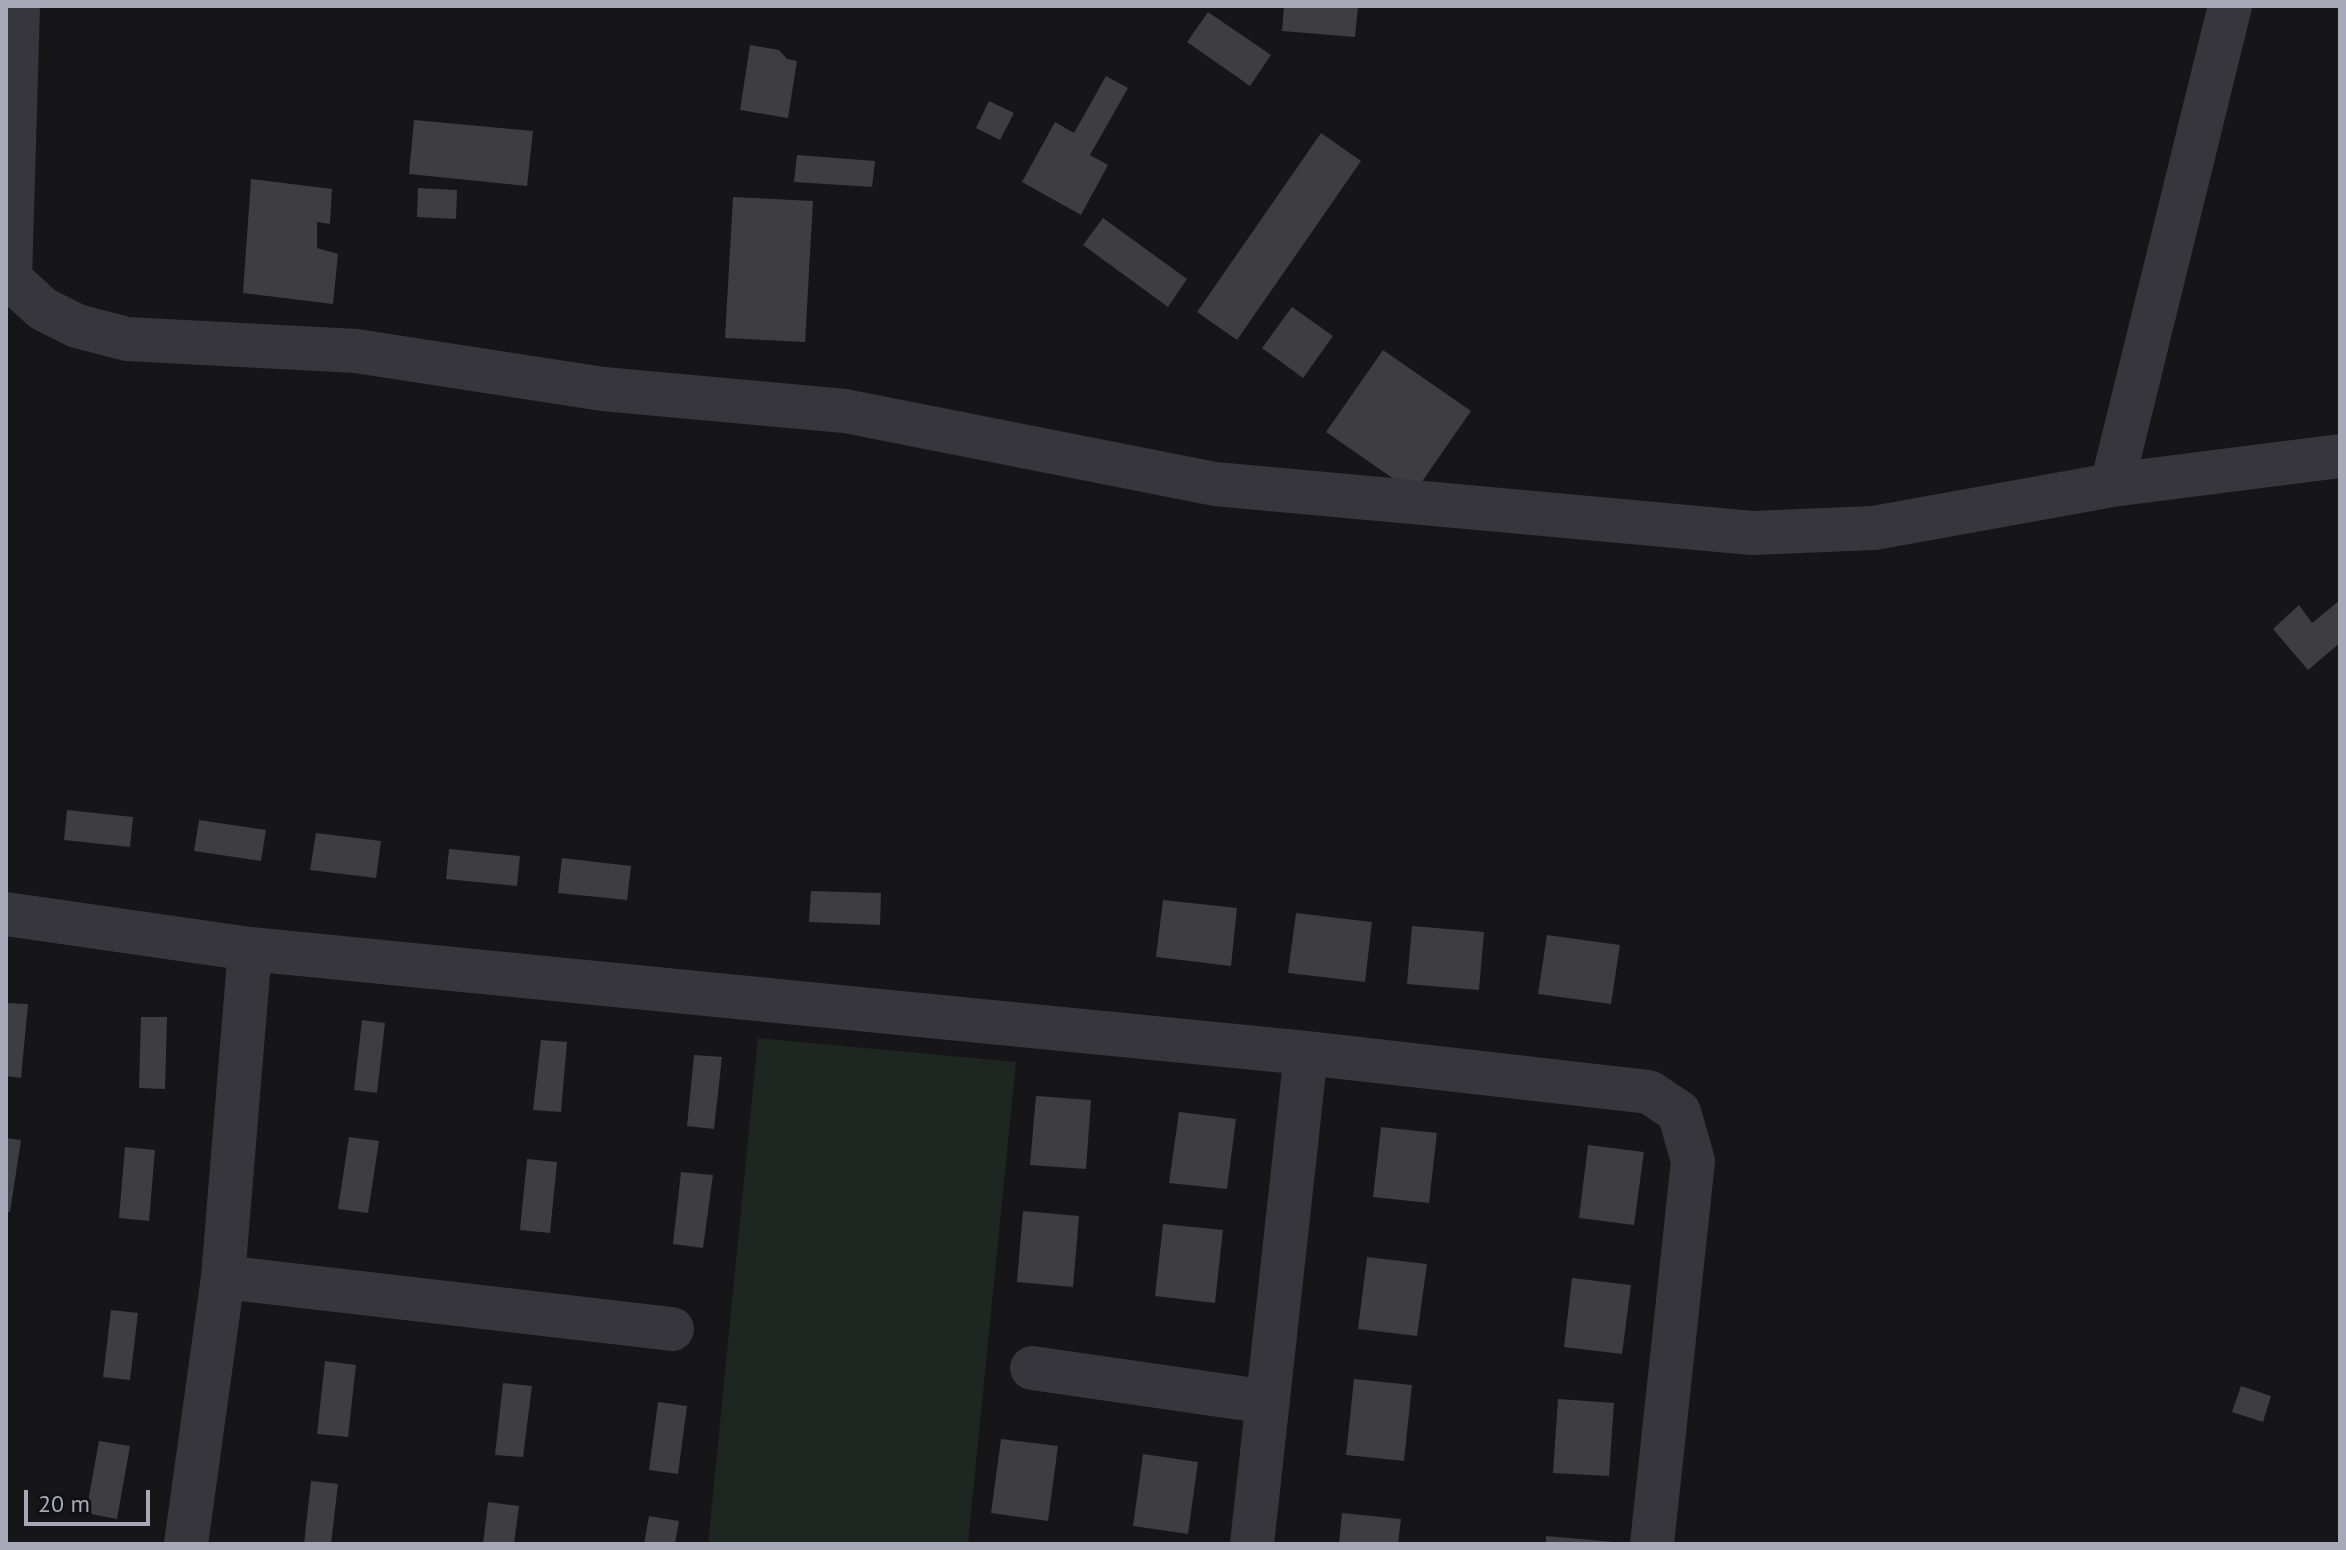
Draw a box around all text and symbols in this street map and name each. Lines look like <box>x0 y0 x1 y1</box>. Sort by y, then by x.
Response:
scale bar <box>28 1474 154 1524</box>
text: 20 m <box>38 1488 90 1519</box>

